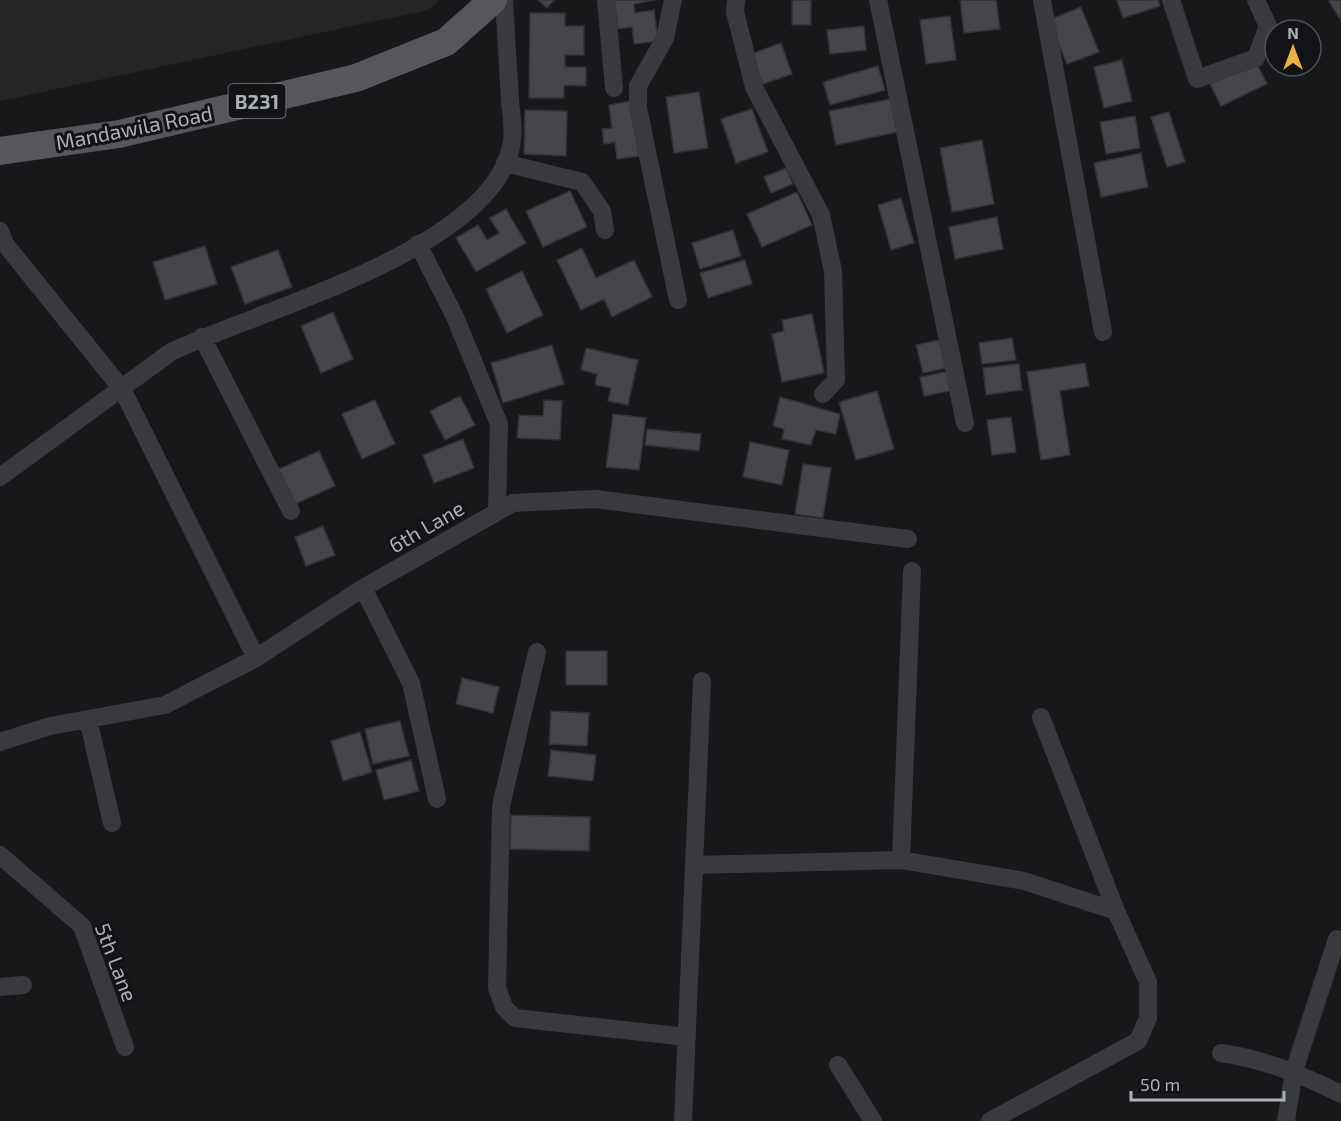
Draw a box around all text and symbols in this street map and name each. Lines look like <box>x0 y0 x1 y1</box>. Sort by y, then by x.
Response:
north arrow <box>1263 18 1323 78</box>
text: N <box>1287 23 1299 42</box>
road number: B231 <box>228 84 286 118</box>
street label: Mandawila Road <box>54 100 214 154</box>
street label: 6th Lane <box>384 494 468 558</box>
street label: 5th Lane <box>91 919 143 1005</box>
scale bar <box>1131 1064 1284 1102</box>
text: 50 m <box>1140 1073 1180 1095</box>

